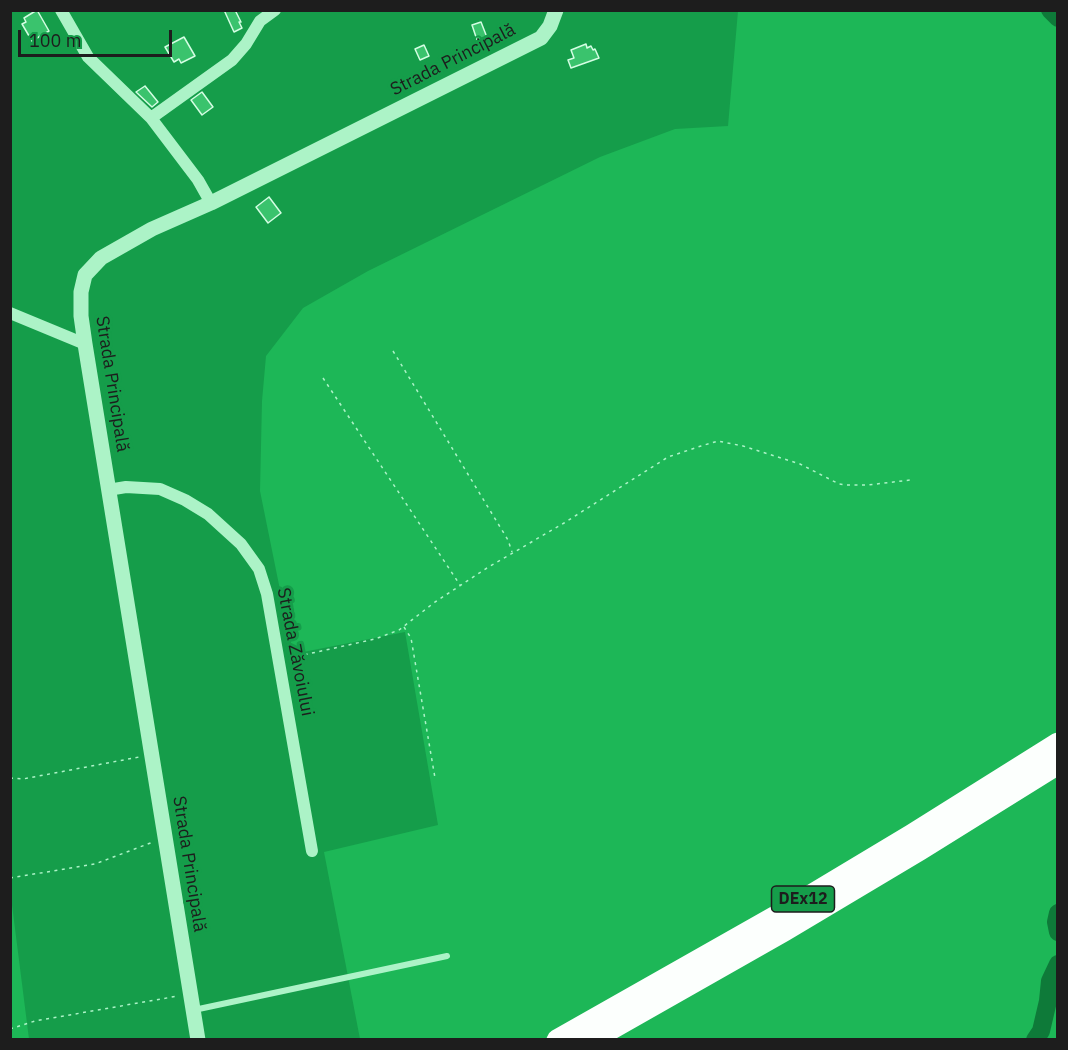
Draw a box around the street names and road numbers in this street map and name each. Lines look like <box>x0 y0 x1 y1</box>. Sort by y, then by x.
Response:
street label: Strada Principală <box>387 19 519 101</box>
street label: Strada Principală <box>91 314 133 454</box>
street label: Strada Zăvoiului <box>272 586 318 718</box>
street label: Strada Principală <box>168 794 210 934</box>
road number: DEx12 <box>772 886 834 912</box>

